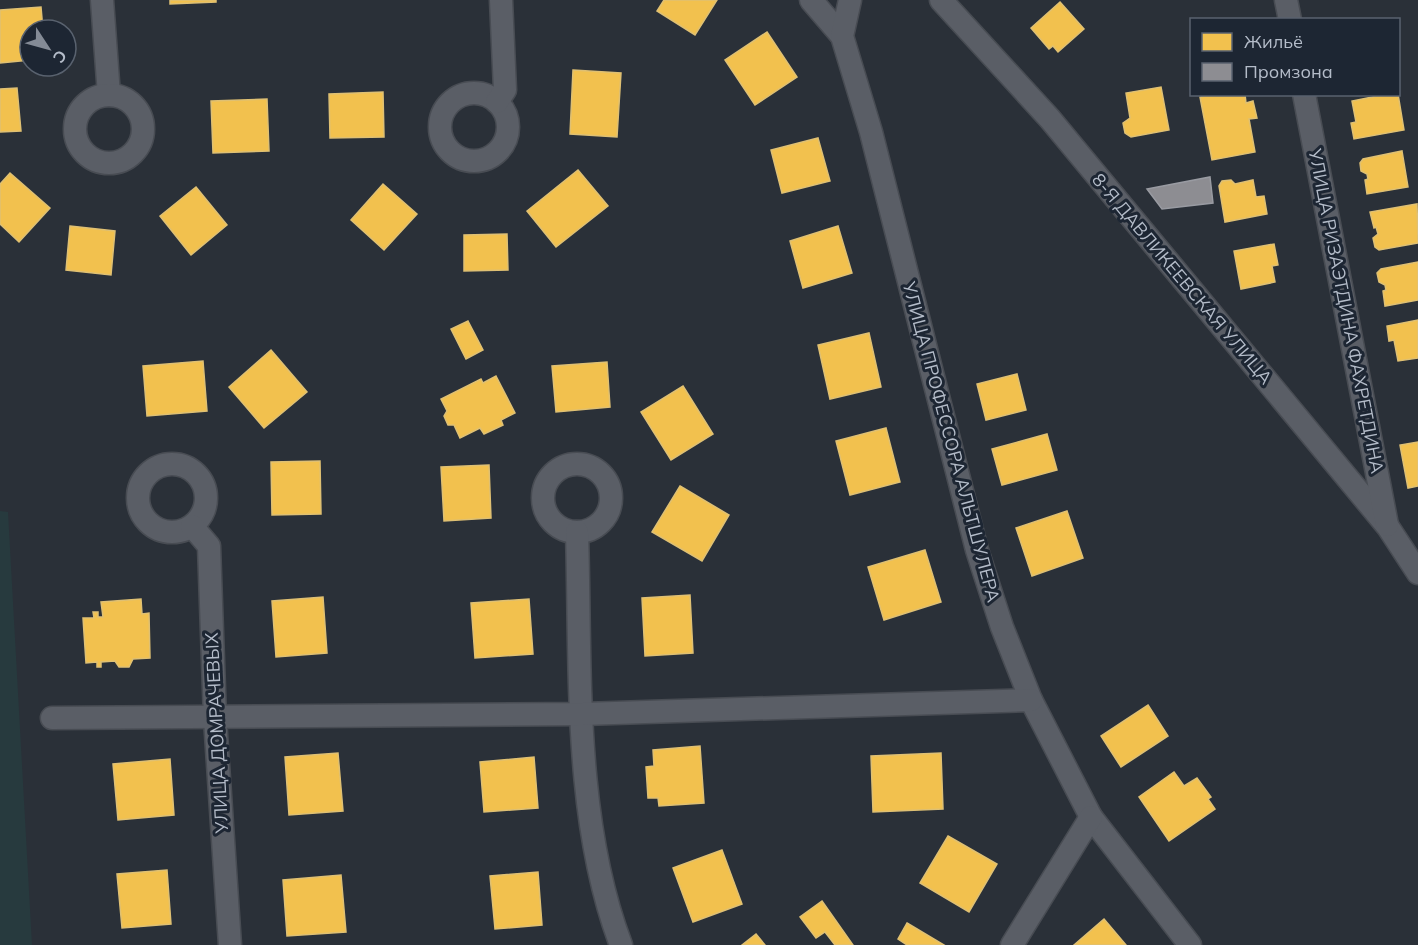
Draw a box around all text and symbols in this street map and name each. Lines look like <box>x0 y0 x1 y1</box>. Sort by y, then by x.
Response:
north arrow <box>18 18 78 78</box>
legend <box>1190 18 1400 96</box>
text: Жильё <box>1244 30 1303 53</box>
text: С <box>49 47 71 67</box>
text: Промзона <box>1244 60 1333 83</box>
street label: УЛИЦА РИЗАЭТДИНА ФАХРЕТДИНА <box>1304 146 1389 475</box>
street label: 8-Я ДАВЛИКЕЕВСКАЯ УЛИЦА <box>1087 168 1278 389</box>
street label: УЛИЦА ПРОФЕССОРА АЛЬТШУЛЕРА <box>897 278 1005 605</box>
street label: УЛИЦА ДОМРАЧЕВЫХ <box>200 632 233 835</box>

